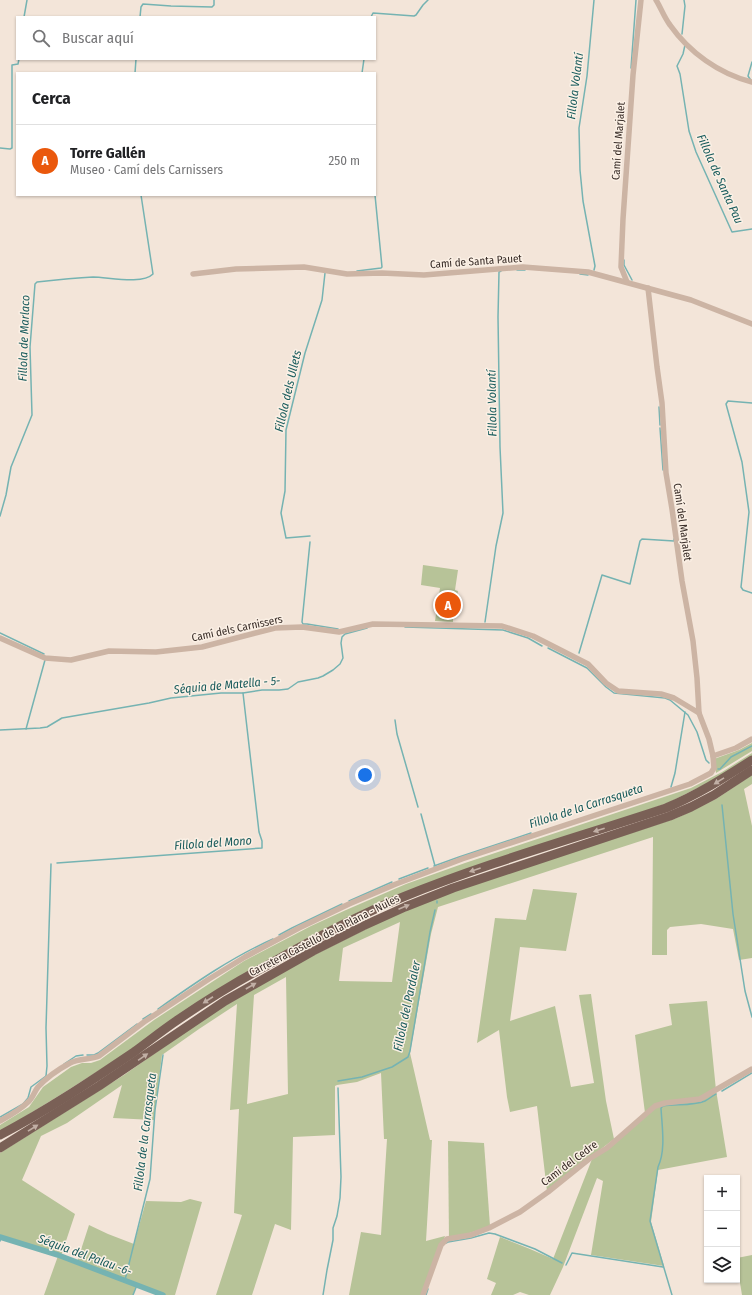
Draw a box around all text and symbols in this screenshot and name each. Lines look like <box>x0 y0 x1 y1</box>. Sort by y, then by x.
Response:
search box <box>16 16 376 60</box>
icon: search <box>30 27 52 49</box>
text: Buscar aquí <box>62 29 134 47</box>
water label: Fillola Volantí <box>564 51 586 120</box>
text: Cerca <box>32 88 71 109</box>
street label: Camí del Marjalet <box>609 101 628 181</box>
water label: Fillola de Santa Pau <box>694 132 746 226</box>
text: Torre Gallén <box>70 144 146 162</box>
text: A <box>41 153 49 168</box>
text: 250 m <box>328 153 360 168</box>
text: Museo · Camí dels Carnissers <box>70 162 223 177</box>
street label: Camí de Santa Pauet <box>430 252 523 271</box>
water label: Fillola de Marlaco <box>15 294 33 382</box>
water label: Fillola dels Ullets <box>272 349 304 433</box>
water label: Fillola Volantí <box>484 368 500 437</box>
street label: Camí del Marjalet <box>671 482 694 562</box>
pin: A <box>435 590 461 620</box>
street label: Camí dels Carnissers <box>190 612 284 644</box>
water label: Séquia de Matella - 5- <box>172 673 281 697</box>
your location <box>355 765 375 785</box>
one-way arrow <box>714 777 724 785</box>
water label: Fillola de la Carrasqueta <box>527 781 645 831</box>
one-way arrow <box>592 827 604 833</box>
water label: Fillola del Mono <box>174 833 252 853</box>
one-way arrow <box>469 867 481 873</box>
street label: Carretera Castelló de la Plana - Nules <box>247 892 402 979</box>
one-way arrow <box>399 904 411 910</box>
water label: Fillola del Pardaler <box>391 959 424 1052</box>
one-way arrow <box>245 982 257 989</box>
one-way arrow <box>203 996 213 1004</box>
one-way arrow <box>137 1053 148 1061</box>
water label: Fillola de la Carrasqueta <box>131 1072 159 1192</box>
one-way arrow <box>28 1124 39 1131</box>
street label: Camí del Cedre <box>539 1138 600 1189</box>
map controls <box>704 1175 740 1283</box>
button: + <box>704 1175 740 1211</box>
button: − <box>704 1211 740 1247</box>
water label: Séquia del Palau -6- <box>35 1231 134 1278</box>
button: layers <box>704 1247 740 1283</box>

